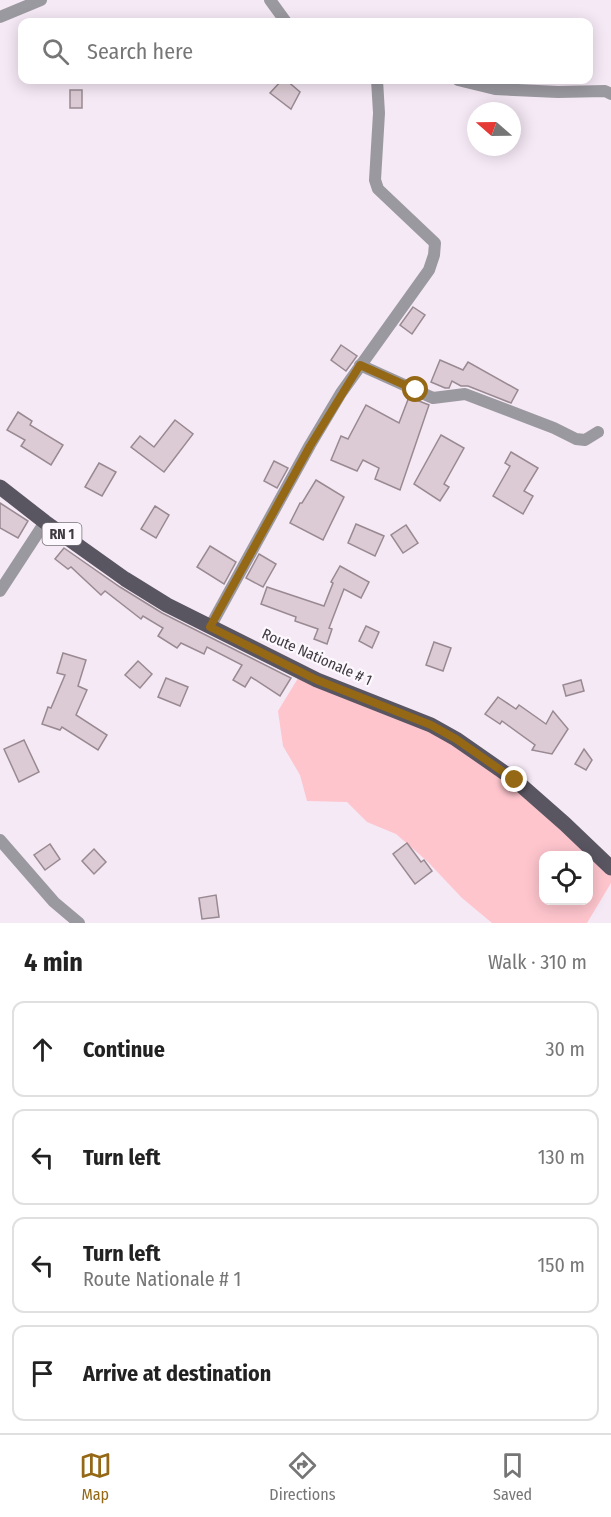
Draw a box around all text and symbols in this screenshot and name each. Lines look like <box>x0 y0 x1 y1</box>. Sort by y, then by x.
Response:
search box <box>18 18 593 84</box>
icon: search <box>39 35 72 68</box>
text: Search here <box>87 38 193 65</box>
north arrow <box>467 102 521 156</box>
route start <box>402 376 428 402</box>
road number: RN 1 <box>42 523 82 545</box>
street label: Route Nationale # 1 <box>259 625 375 689</box>
route end <box>501 766 527 792</box>
map controls <box>539 851 593 905</box>
button: locate <box>539 851 593 905</box>
text: 4 min <box>24 947 83 978</box>
text: Walk · 310 m <box>488 950 587 974</box>
icon: ahead <box>26 1033 59 1066</box>
text: Continue <box>83 1036 165 1063</box>
text: 30 m <box>545 1037 585 1061</box>
icon: left <box>26 1141 59 1174</box>
text: Turn left <box>83 1144 161 1171</box>
text: 130 m <box>538 1145 585 1169</box>
text: Turn left <box>83 1240 161 1267</box>
icon: left <box>26 1249 59 1282</box>
text: 150 m <box>538 1253 585 1277</box>
text: Route Nationale # 1 <box>83 1267 241 1291</box>
icon: arrive <box>26 1357 59 1390</box>
text: Arrive at destination <box>83 1360 271 1387</box>
tab: Map <box>79 1449 112 1504</box>
tab: Directions <box>269 1449 336 1504</box>
tab: Saved <box>493 1449 532 1504</box>

